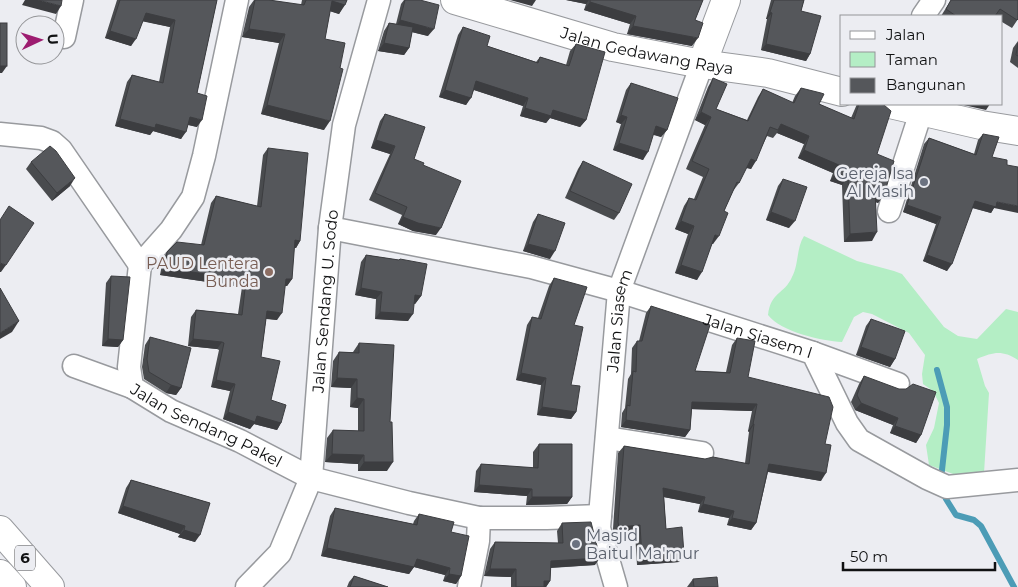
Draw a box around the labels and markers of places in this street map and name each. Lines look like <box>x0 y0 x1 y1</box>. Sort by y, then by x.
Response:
place label: Gereja Isa Al Masih <box>836 164 914 201</box>
marker: Gereja Isa Al Masih <box>918 176 930 188</box>
place label: PAUD Lentera Bunda <box>146 254 259 291</box>
marker: PAUD Lentera Bunda <box>263 266 275 278</box>
place label: Masjid Baitul Ma'mur <box>586 526 700 563</box>
marker: Masjid Baitul Ma'mur <box>570 538 582 550</box>

